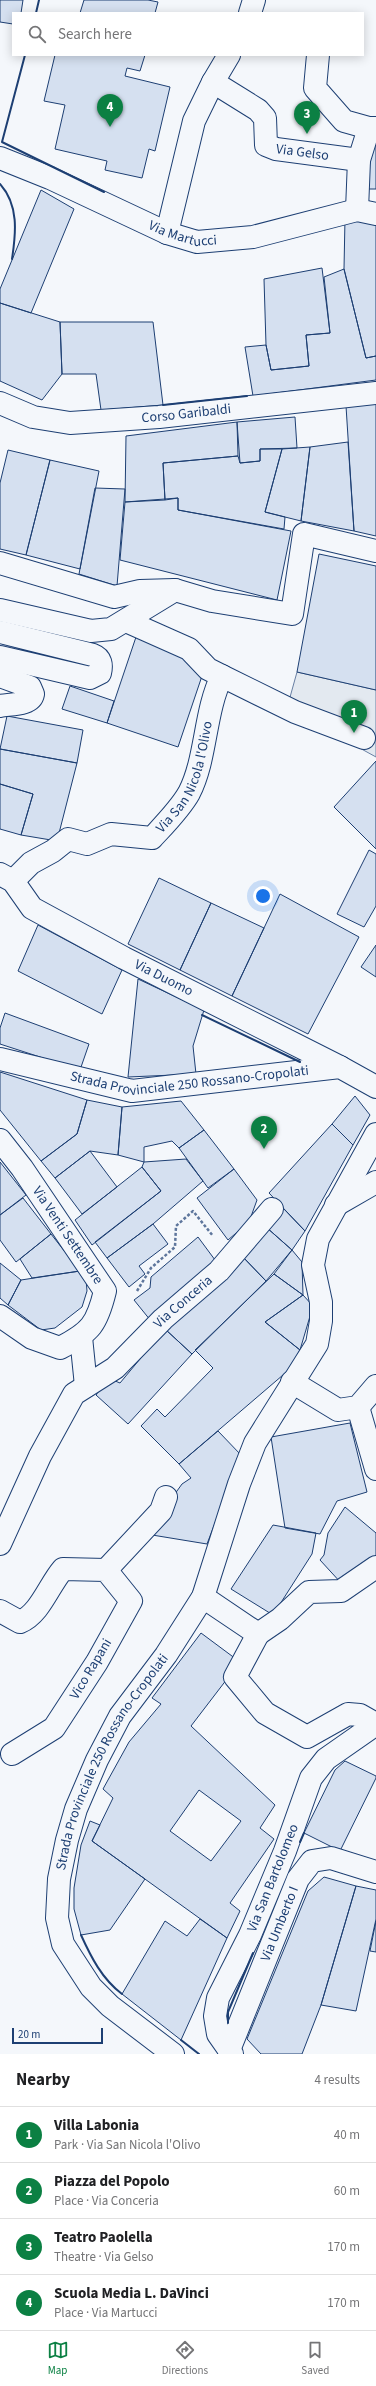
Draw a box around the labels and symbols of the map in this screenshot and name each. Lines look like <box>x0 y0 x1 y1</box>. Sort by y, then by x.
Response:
pin: 4 <box>97 94 123 127</box>
pin: 3 <box>294 101 320 134</box>
street label: Via Gelso <box>275 139 330 166</box>
street label: Via Martucci <box>145 216 218 252</box>
street label: Corso Garibaldi <box>141 399 232 428</box>
pin: 1 <box>341 700 367 733</box>
street label: Via San Nicola l'Olivo <box>152 719 218 837</box>
your location <box>253 886 273 906</box>
street label: Via Duomo <box>131 955 197 1001</box>
street label: Strada Provinciale 250 Rossano-Cropolati <box>68 1061 310 1101</box>
pin: 2 <box>251 1116 277 1149</box>
street label: Via Venti Settembre <box>27 1182 108 1289</box>
street label: Via Conceria <box>149 1271 217 1333</box>
street label: Vico Rapani <box>65 1635 117 1703</box>
street label: Strada Provinciale 250 Rossano-Cropolati <box>51 1650 173 1872</box>
street label: Via San Bartolomeo <box>242 1821 304 1935</box>
street label: Via Umberto I <box>256 1883 304 1964</box>
scale bar <box>12 2026 103 2045</box>

